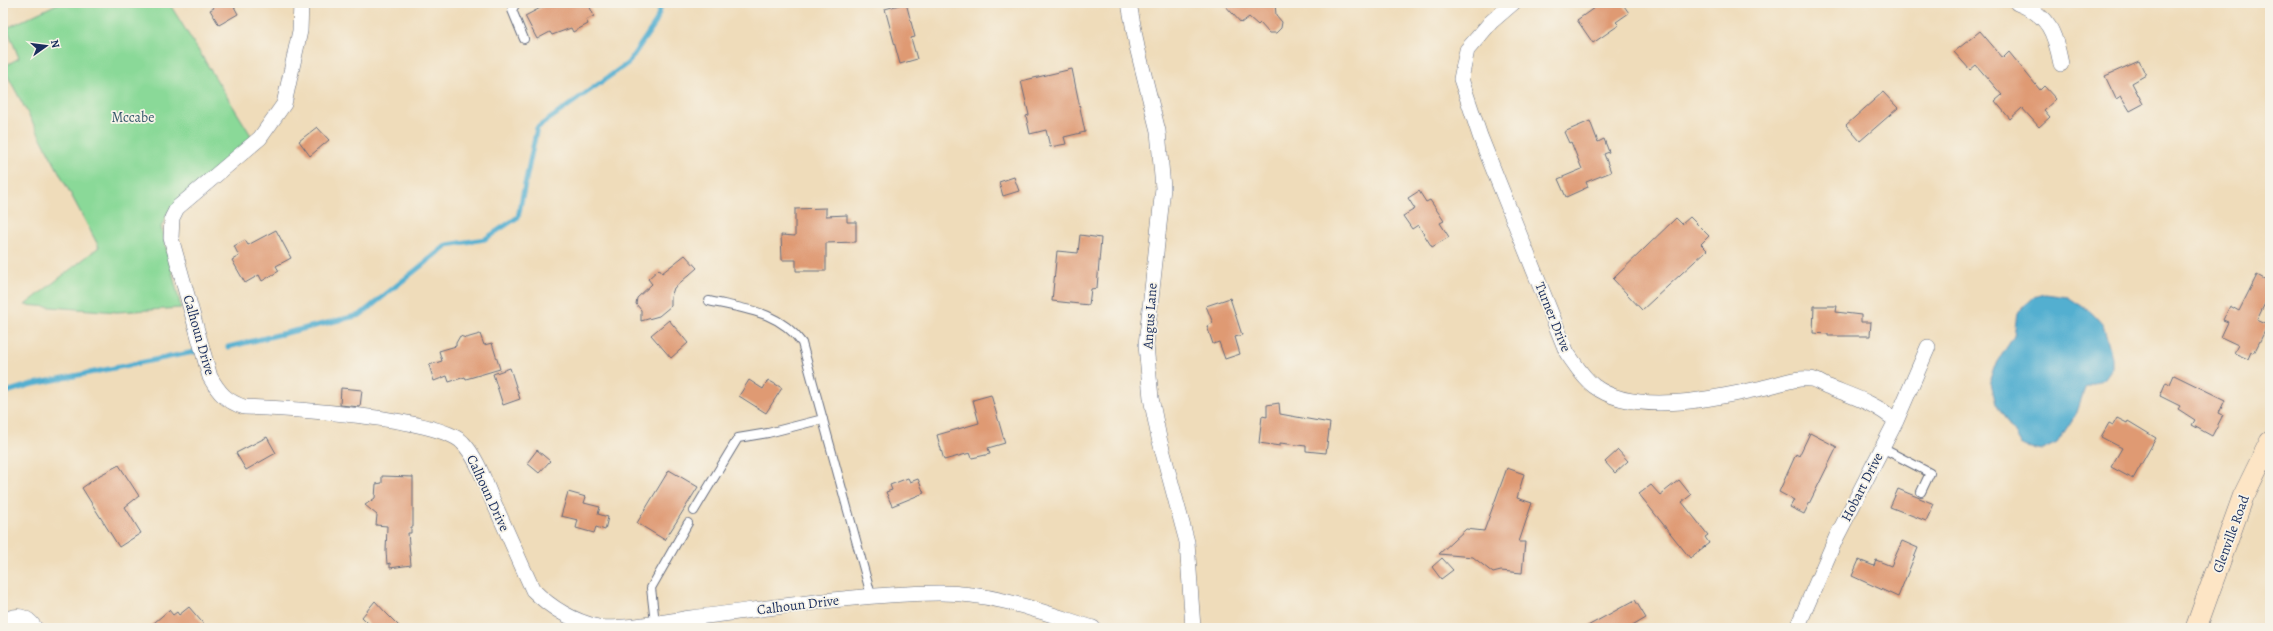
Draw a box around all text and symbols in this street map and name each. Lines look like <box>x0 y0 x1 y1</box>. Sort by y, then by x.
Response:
north arrow <box>26 26 66 66</box>
text: N <box>47 38 63 49</box>
park label: Mccabe <box>111 108 155 127</box>
street label: Turner Drive <box>1530 279 1576 355</box>
street label: Angus Lane <box>1138 282 1162 351</box>
street label: Calhoun Drive <box>178 293 220 377</box>
street label: Hobart Drive <box>1836 449 1888 525</box>
street label: Calhoun Drive <box>462 452 514 534</box>
street label: Glenville Road <box>2208 492 2254 576</box>
street label: Calhoun Drive <box>756 591 840 619</box>

